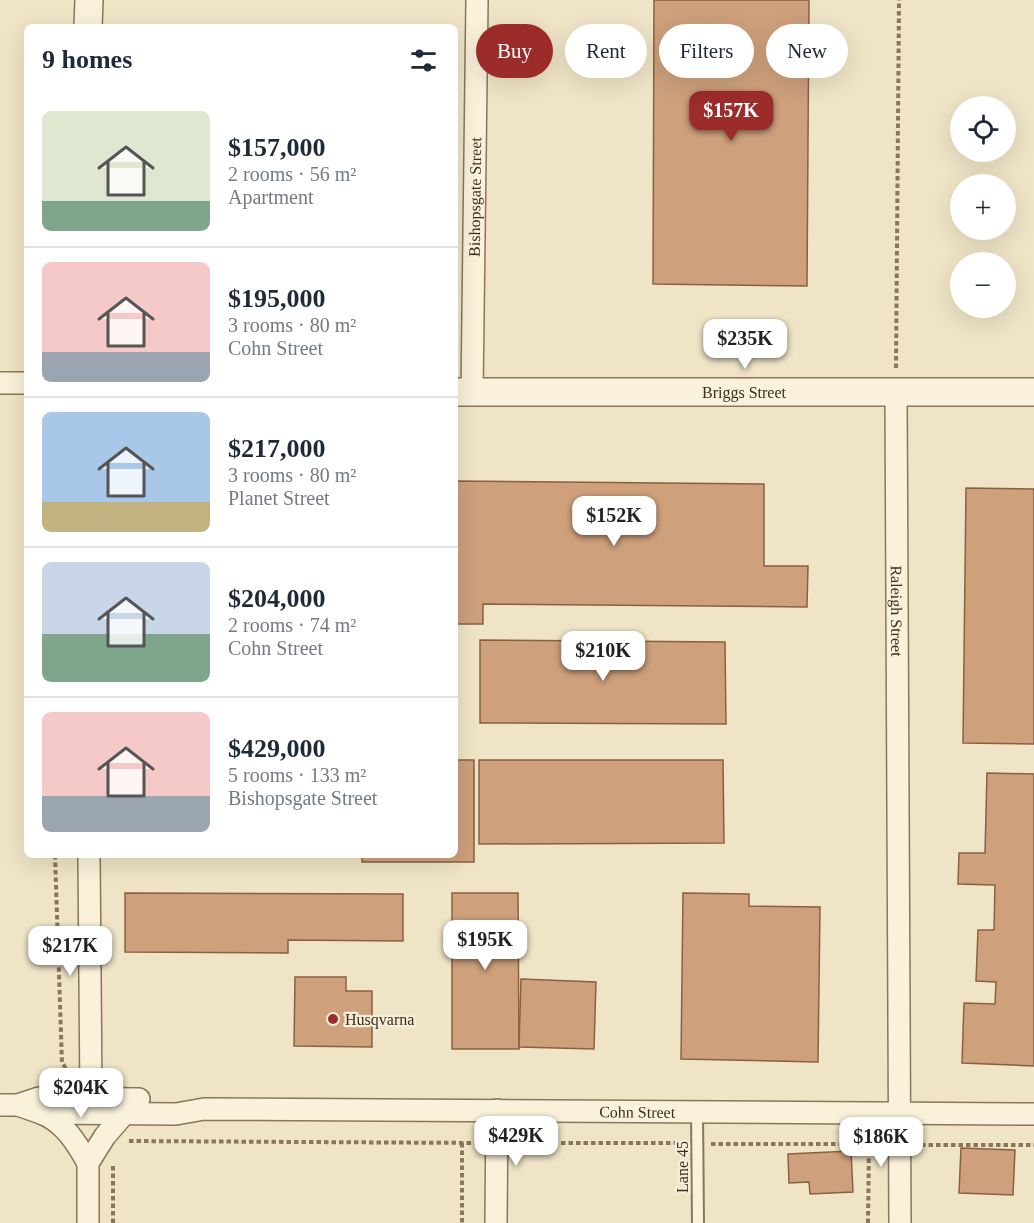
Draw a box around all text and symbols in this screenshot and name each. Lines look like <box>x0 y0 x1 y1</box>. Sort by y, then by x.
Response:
chip: Buy <box>476 24 553 78</box>
chip: Rent <box>565 24 647 78</box>
chip: Filters <box>659 24 754 78</box>
chip: New <box>766 24 848 78</box>
icon: filters <box>407 44 440 77</box>
text: 9 homes <box>42 45 132 74</box>
pin: $157K <box>689 91 773 142</box>
map controls <box>950 96 1016 318</box>
button: locate <box>950 96 1016 162</box>
text: $157K <box>703 99 759 121</box>
text: $157,000 <box>228 133 326 162</box>
icon: home <box>90 135 162 207</box>
street label: Bishopsgate Street <box>465 137 484 257</box>
text: 2 rooms · 56 m² <box>228 163 356 185</box>
button: + <box>950 174 1016 240</box>
text: Apartment <box>228 186 314 208</box>
button: − <box>950 252 1016 318</box>
text: $195,000 <box>228 284 326 313</box>
icon: home <box>90 286 162 358</box>
text: 3 rooms · 80 m² <box>228 314 356 336</box>
pin: $235K <box>703 319 787 370</box>
text: $235K <box>717 327 773 349</box>
text: Cohn Street <box>228 337 323 359</box>
street label: Briggs Street <box>702 384 787 402</box>
text: $217,000 <box>228 434 326 463</box>
icon: home <box>90 436 162 508</box>
text: 3 rooms · 80 m² <box>228 464 356 486</box>
text: Planet Street <box>228 487 330 509</box>
pin: $152K <box>572 496 656 547</box>
text: $152K <box>586 504 642 526</box>
street label: Raleigh Street <box>887 565 906 657</box>
text: $204,000 <box>228 584 326 613</box>
icon: home <box>90 586 162 658</box>
text: 2 rooms · 74 m² <box>228 614 356 636</box>
pin: $210K <box>561 631 645 682</box>
text: Cohn Street <box>228 637 323 659</box>
text: $210K <box>575 639 631 661</box>
text: $429,000 <box>228 734 326 763</box>
icon: home <box>90 736 162 808</box>
text: 5 rooms · 133 m² <box>228 764 366 786</box>
text: Bishopsgate Street <box>228 787 377 809</box>
pin: $195K <box>443 920 527 971</box>
pin: $217K <box>28 926 112 977</box>
text: $195K <box>457 928 513 950</box>
text: $217K <box>42 934 98 956</box>
place label: Husqvarna <box>345 1011 414 1029</box>
marker: Husqvarna <box>326 1012 340 1026</box>
pin: $204K <box>39 1068 123 1119</box>
text: $204K <box>53 1076 109 1098</box>
street label: Cohn Street <box>599 1103 676 1120</box>
pin: $429K <box>474 1116 558 1167</box>
pin: $186K <box>839 1117 923 1168</box>
text: $429K <box>488 1124 544 1146</box>
text: $186K <box>853 1125 909 1147</box>
street label: Lane 45 <box>674 1141 691 1193</box>

